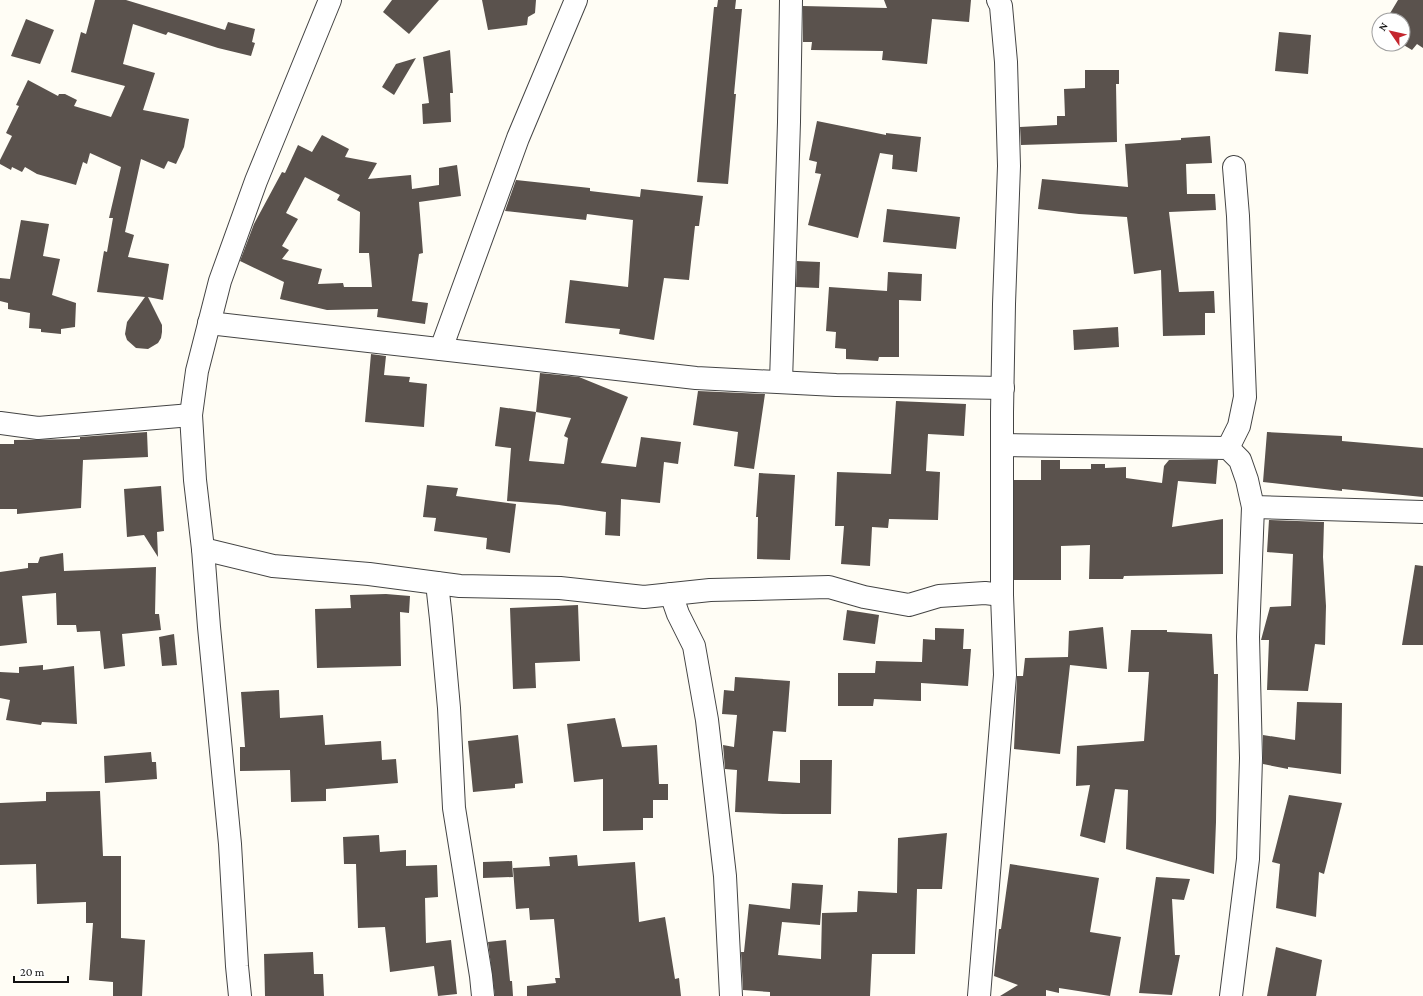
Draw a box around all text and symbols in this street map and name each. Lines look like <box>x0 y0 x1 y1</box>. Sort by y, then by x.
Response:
north arrow <box>1371 12 1411 52</box>
text: N <box>1376 20 1390 33</box>
scale bar <box>14 958 68 984</box>
text: 20 m <box>20 965 45 979</box>

